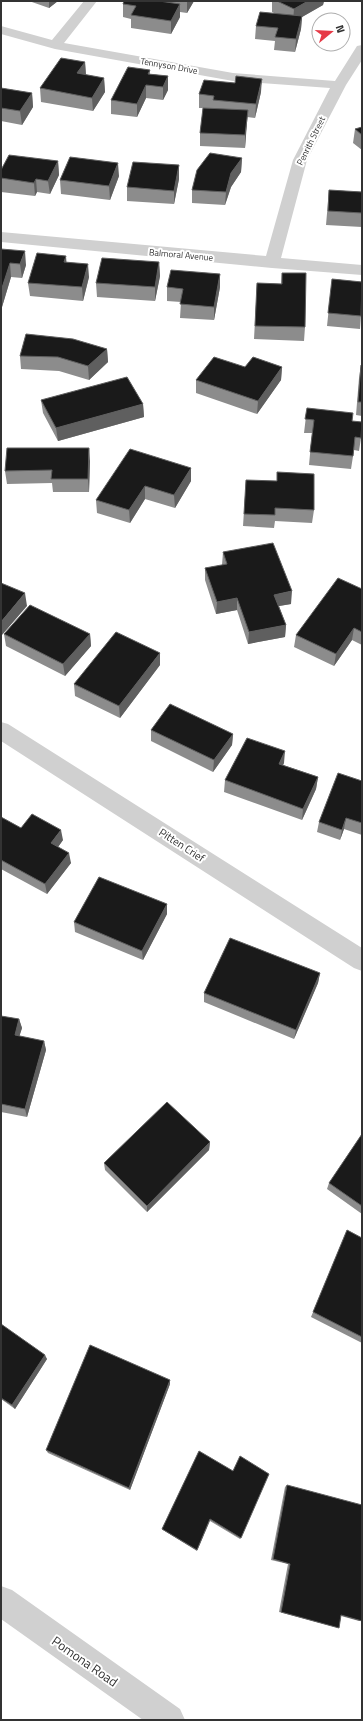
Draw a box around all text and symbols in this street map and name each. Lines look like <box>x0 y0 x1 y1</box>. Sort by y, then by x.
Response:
north arrow <box>311 12 351 52</box>
text: N <box>332 23 349 35</box>
street label: Tennyson Drive <box>139 54 199 77</box>
street label: Penrith Street <box>293 113 328 167</box>
street label: Balmoral Avenue <box>148 245 214 264</box>
street label: Pitten Crief <box>156 824 208 866</box>
street label: Pomona Road <box>48 1631 122 1691</box>

